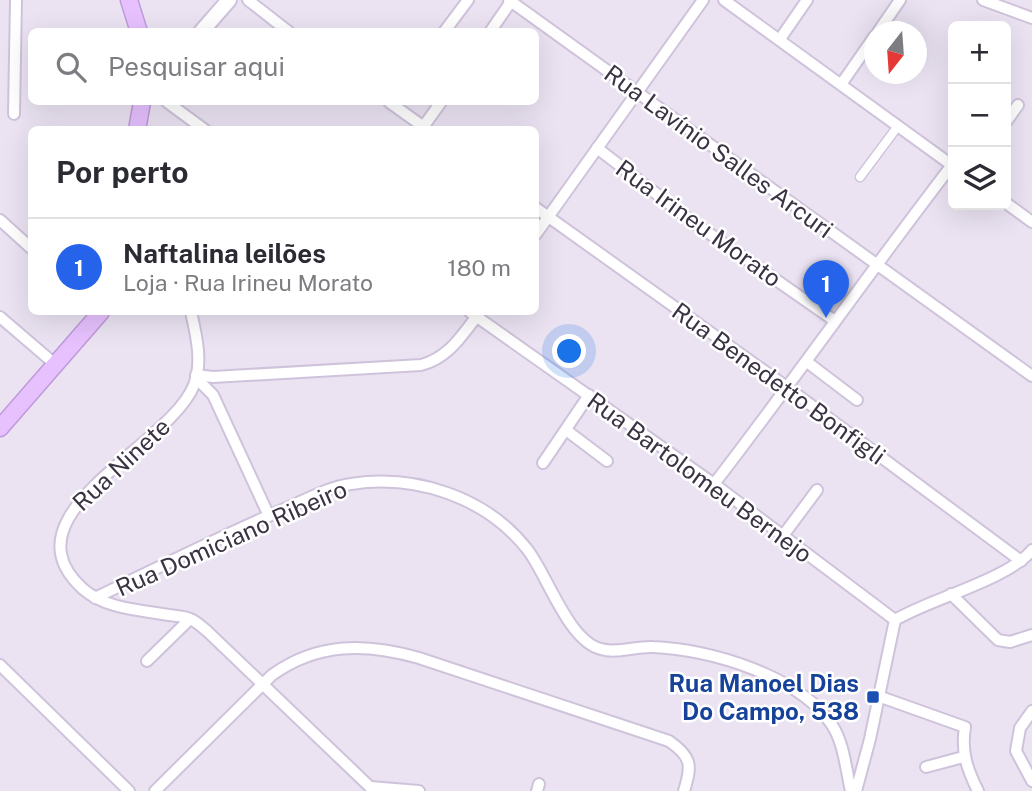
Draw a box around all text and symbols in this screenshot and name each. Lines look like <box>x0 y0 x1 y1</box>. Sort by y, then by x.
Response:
north arrow <box>864 21 927 84</box>
map controls <box>948 21 1011 210</box>
button: + <box>948 21 1011 84</box>
search box <box>28 28 539 105</box>
icon: search <box>52 48 90 86</box>
text: Pesquisar aqui <box>108 51 285 82</box>
street label: Rua Lavínio Salles Arcuri <box>599 59 839 243</box>
button: − <box>948 84 1011 147</box>
button: layers <box>948 147 1011 210</box>
text: Por perto <box>56 154 188 190</box>
street label: Rua Irineu Morato <box>611 154 787 292</box>
text: Naftalina leilões <box>123 238 326 269</box>
text: 1 <box>74 254 84 281</box>
text: 180 m <box>447 254 511 281</box>
pin: 1 <box>803 260 849 318</box>
text: Loja · Rua Irineu Morato <box>123 269 373 296</box>
street label: Rua Benedetto Bonfigli <box>667 296 891 470</box>
your location <box>552 334 586 368</box>
street label: Rua Bartolomeu Bernejo <box>582 386 818 568</box>
street label: Rua Ninete <box>67 412 175 516</box>
street label: Rua Domiciano Ribeiro <box>111 474 351 602</box>
place label: Rua Manoel Dias Do Campo, 538 <box>669 669 859 725</box>
marker: Rua Manoel Dias Do Campo, 538 <box>865 689 881 705</box>

